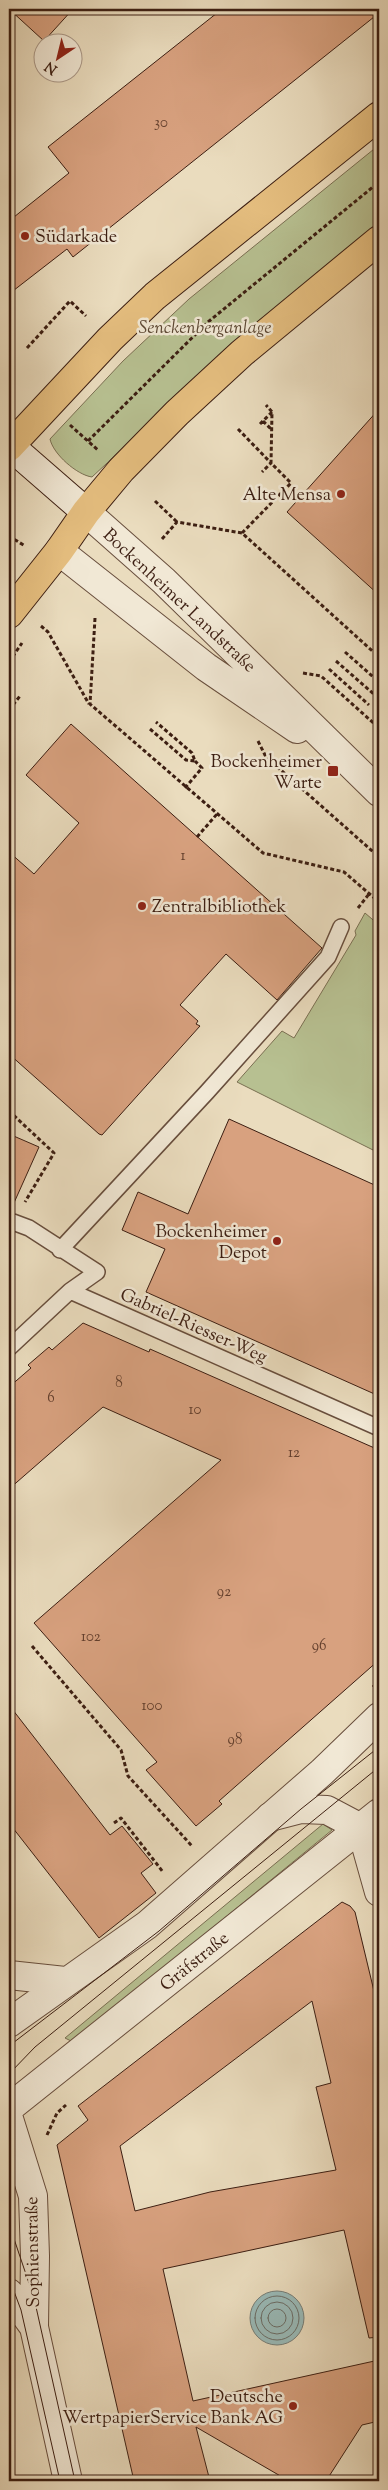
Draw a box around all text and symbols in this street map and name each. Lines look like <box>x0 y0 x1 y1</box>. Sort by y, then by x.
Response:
north arrow <box>32 32 82 82</box>
text: N <box>41 56 62 78</box>
house number: 30 <box>154 113 168 134</box>
place label: Südarkade <box>35 225 117 251</box>
marker: Südarkade <box>19 230 31 242</box>
park label: Senckenberganlage <box>139 316 271 342</box>
place label: Alte Mensa <box>242 483 331 509</box>
marker: Alte Mensa <box>335 488 347 500</box>
street label: Bockenheimer Landstraße <box>96 523 261 680</box>
place label: Bockenheimer Warte <box>211 750 322 797</box>
marker: Bockenheimer Warte <box>326 764 340 778</box>
house number: 1 <box>180 846 186 867</box>
place label: Zentralbibliothek <box>152 895 287 921</box>
marker: Zentralbibliothek <box>136 900 148 912</box>
place label: Bockenheimer Depot <box>156 1220 267 1267</box>
marker: Bockenheimer Depot <box>271 1235 283 1247</box>
street label: Gabriel-Riesser-Weg <box>115 1283 271 1371</box>
house number: 8 <box>115 1373 123 1394</box>
house number: 6 <box>47 1388 55 1409</box>
house number: 10 <box>189 1400 202 1421</box>
house number: 12 <box>288 1443 300 1464</box>
house number: 92 <box>217 1582 231 1603</box>
house number: 102 <box>81 1627 101 1648</box>
house number: 96 <box>312 1636 326 1657</box>
house number: 100 <box>142 1696 162 1717</box>
house number: 98 <box>228 1730 242 1751</box>
street label: Gräfstraße <box>155 1927 235 1999</box>
street label: Sophienstraße <box>20 2196 48 2308</box>
place label: Deutsche WertpapierService Bank AG <box>62 2385 283 2432</box>
marker: Deutsche WertpapierService Bank AG <box>287 2400 299 2412</box>

